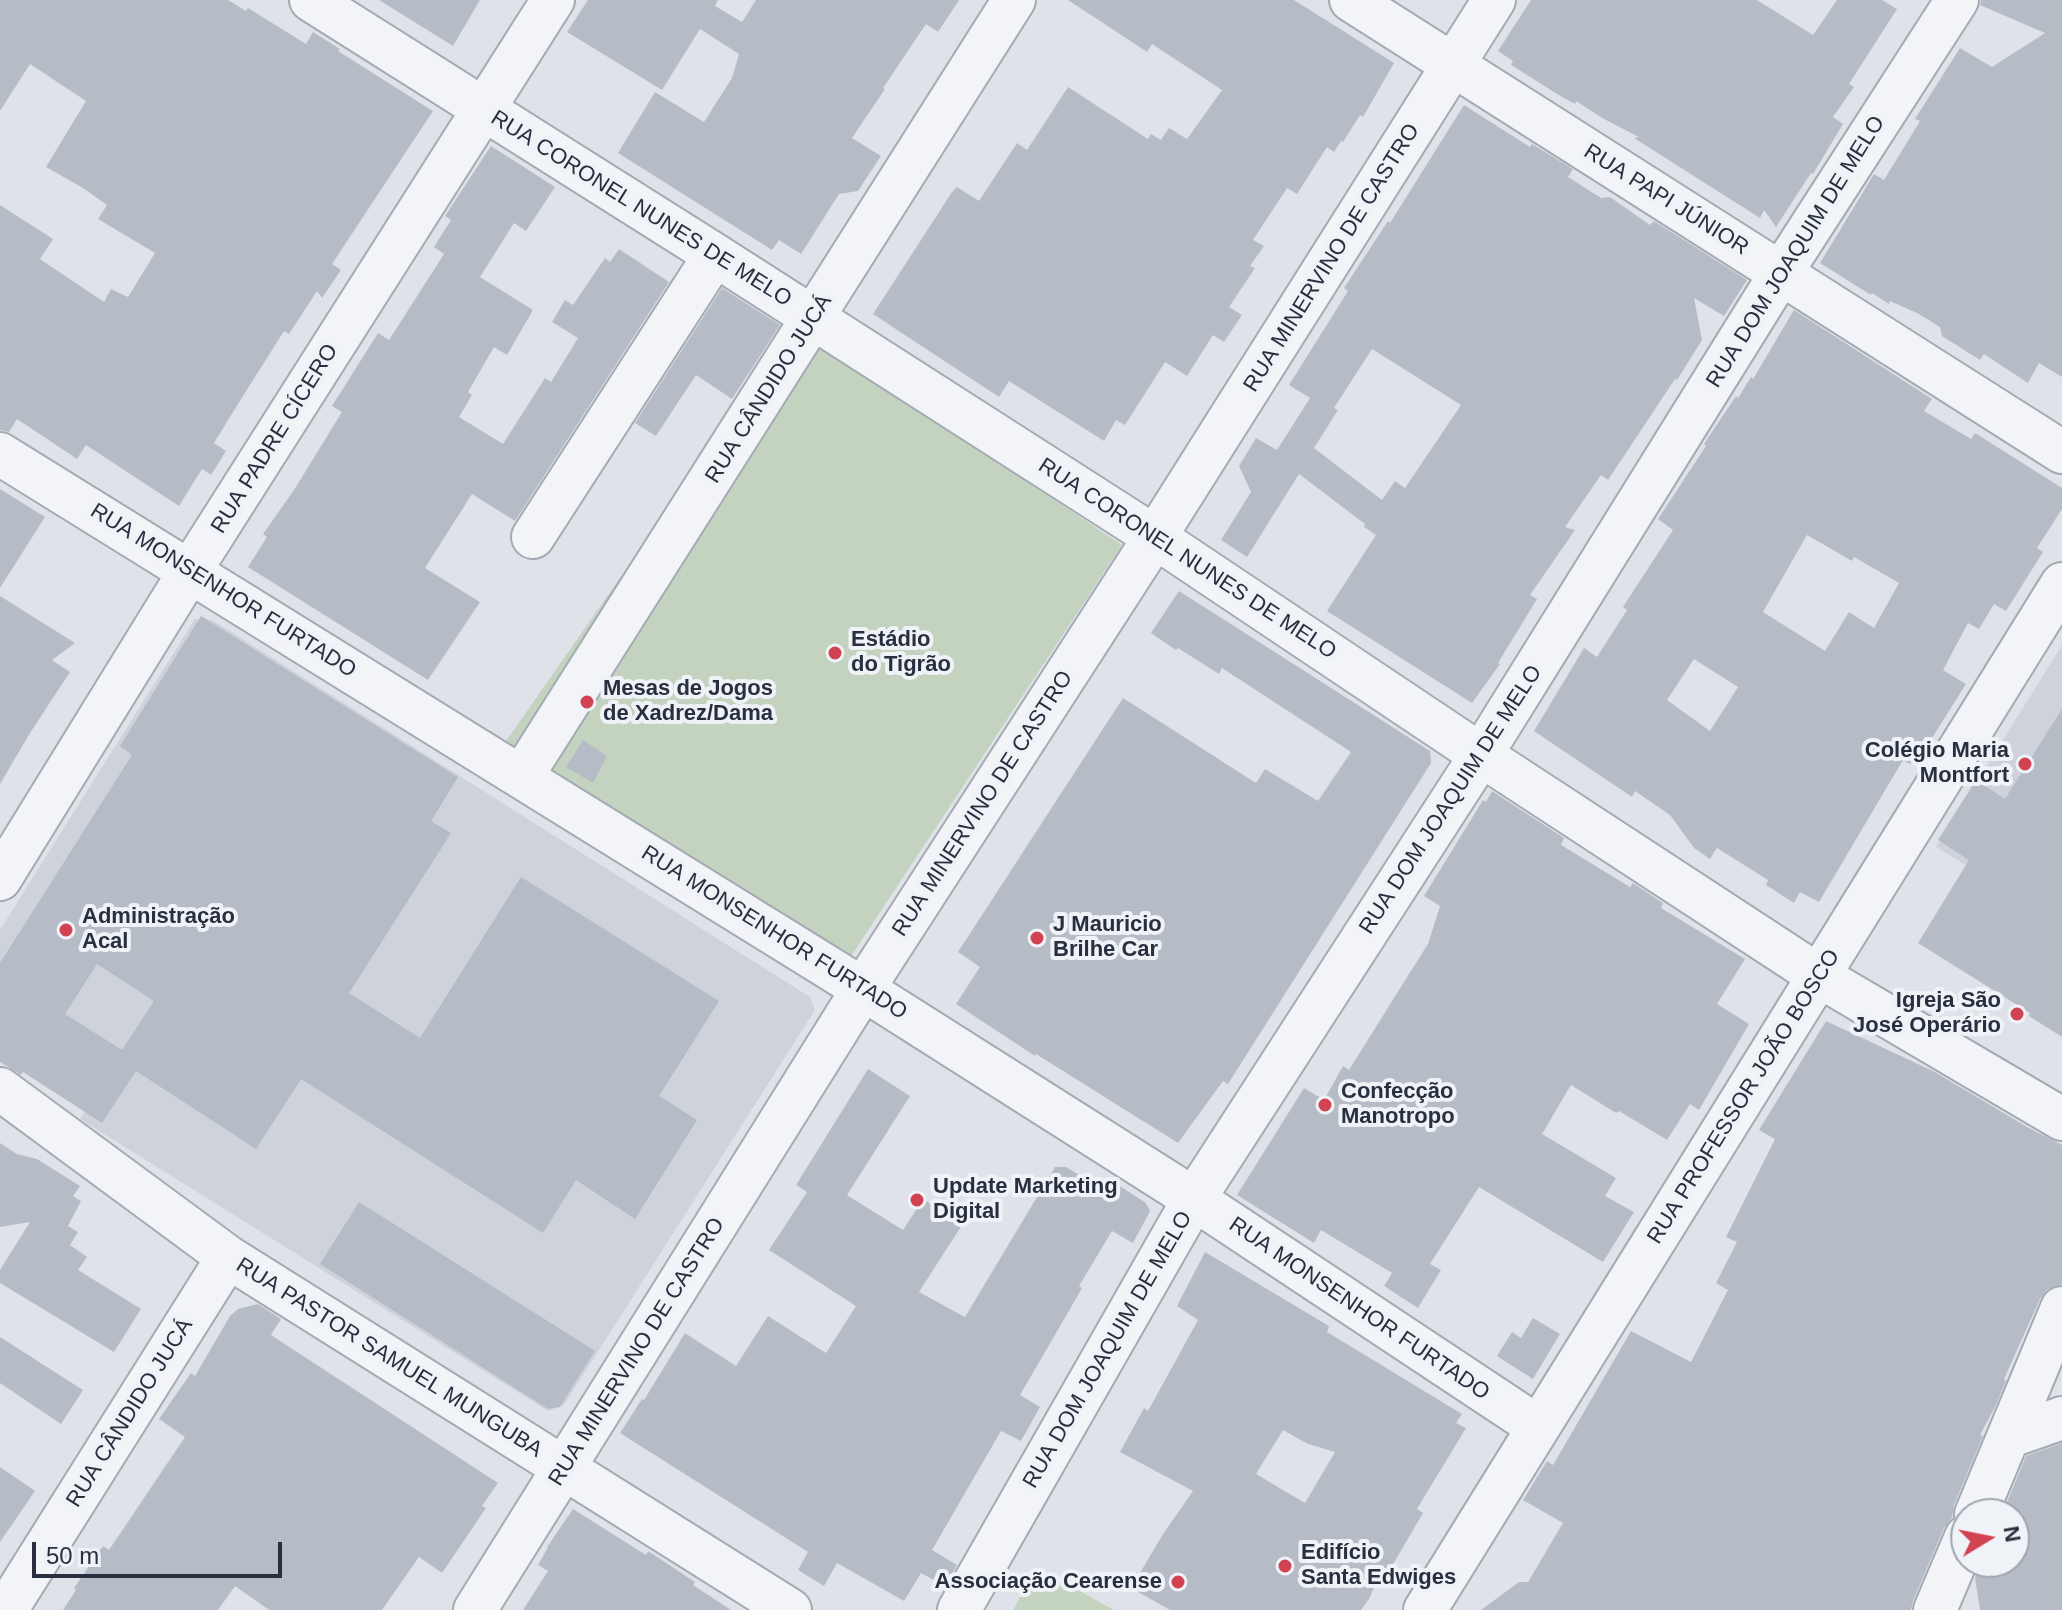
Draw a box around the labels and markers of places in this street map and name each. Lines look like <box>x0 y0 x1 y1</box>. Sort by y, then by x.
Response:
place label: Estádio do Tigrão <box>851 627 951 678</box>
marker: Estádio do Tigrão <box>826 644 844 662</box>
place label: Mesas de Jogos de Xadrez/Dama <box>603 676 773 728</box>
marker: Mesas de Jogos de Xadrez/Dama <box>578 693 596 711</box>
place label: Colégio Maria Montfort <box>1865 738 2009 790</box>
marker: Colégio Maria Montfort <box>2016 755 2034 773</box>
place label: Administração Acal <box>82 904 235 956</box>
place label: J Mauricio Brilhe Car <box>1053 912 1162 964</box>
marker: Administração Acal <box>57 921 75 939</box>
marker: J Mauricio Brilhe Car <box>1028 929 1046 947</box>
place label: Igreja São José Operário <box>1853 988 2001 1040</box>
marker: Igreja São José Operário <box>2008 1005 2026 1023</box>
place label: Confecção Manotropo <box>1341 1079 1455 1130</box>
marker: Confecção Manotropo <box>1316 1096 1334 1114</box>
place label: Update Marketing Digital <box>933 1174 1118 1226</box>
marker: Update Marketing Digital <box>908 1191 926 1209</box>
place label: Edifício Santa Edwiges <box>1301 1540 1456 1592</box>
marker: Edifício Santa Edwiges <box>1276 1557 1294 1575</box>
place label: Associação Cearense <box>935 1569 1162 1595</box>
marker: Associação Cearense <box>1169 1573 1187 1591</box>

